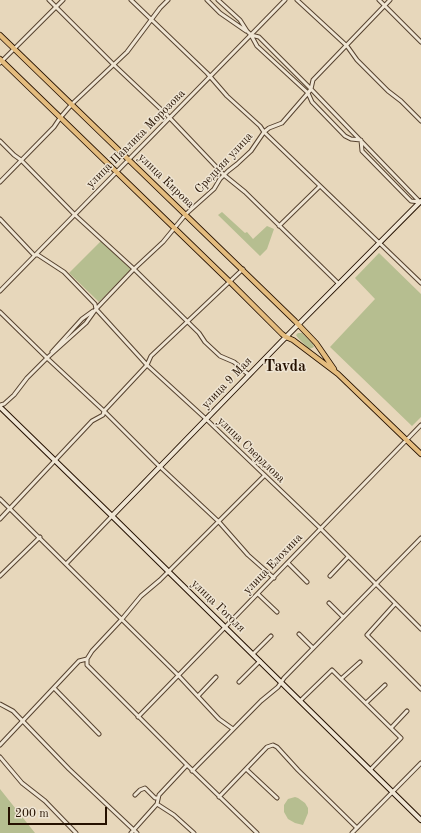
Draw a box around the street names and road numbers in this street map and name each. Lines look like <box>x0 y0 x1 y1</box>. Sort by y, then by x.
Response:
street label: улица Павлика Морозова <box>84 87 188 191</box>
street label: Средняя улица <box>192 129 256 197</box>
street label: улица Кирова <box>135 150 197 212</box>
street label: улица 9 Мая <box>199 354 255 412</box>
street label: улица Свердлова <box>214 414 288 486</box>
street label: улица Елохина <box>240 530 306 598</box>
street label: улица Гоголя <box>188 577 248 635</box>

